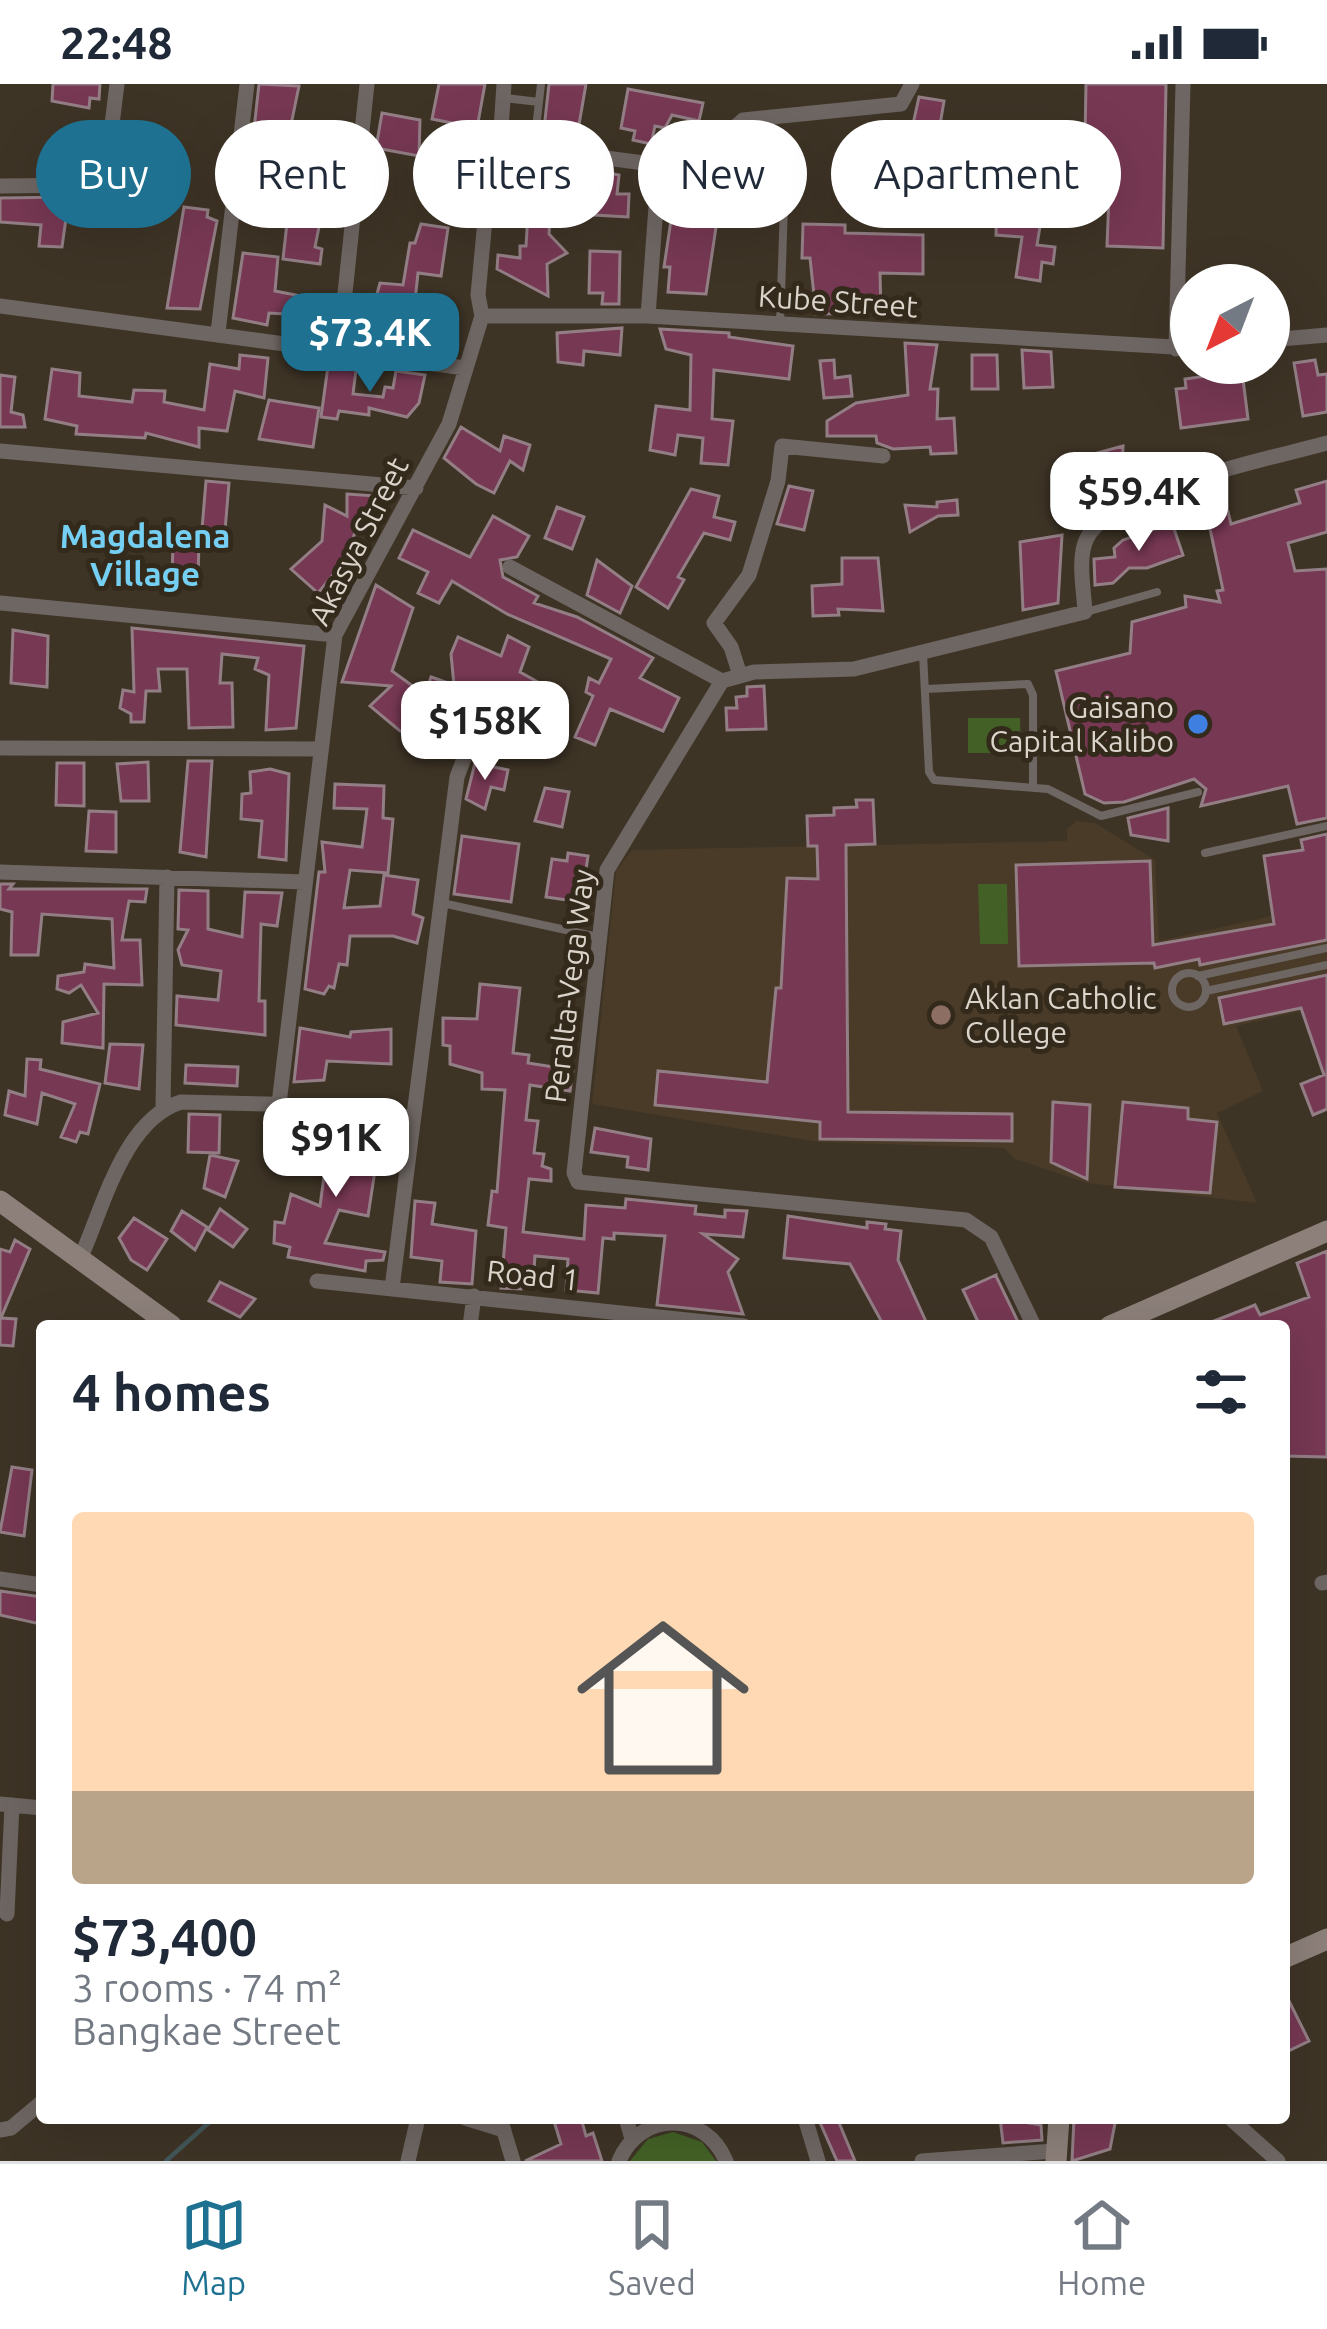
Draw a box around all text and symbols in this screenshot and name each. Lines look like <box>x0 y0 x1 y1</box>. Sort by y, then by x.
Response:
text: 22:48 <box>60 17 173 68</box>
chip: Buy <box>36 120 191 228</box>
chip: Rent <box>215 120 389 228</box>
chip: Filters <box>413 120 614 228</box>
chip: New <box>638 120 807 228</box>
chip: Apartment <box>831 120 1121 228</box>
north arrow <box>1170 264 1290 384</box>
map controls <box>1170 264 1290 384</box>
street label: Kube Street <box>757 278 919 324</box>
pin: $73.4K <box>272 293 468 395</box>
text: $73.4K <box>308 310 432 353</box>
street label: Akasya Street <box>301 451 415 630</box>
pin: $59.4K <box>1041 452 1237 554</box>
text: $59.4K <box>1077 469 1201 512</box>
district label: Magdalena Village <box>60 517 230 592</box>
pin: $158K <box>401 681 569 783</box>
place label: Gaisano Capital Kalibo <box>990 690 1174 758</box>
text: $158K <box>428 698 542 741</box>
marker: Gaisano Capital Kalibo <box>1185 711 1211 737</box>
street label: Peralta-Vega Way <box>538 867 600 1105</box>
place label: Aklan Catholic College <box>965 981 1156 1049</box>
marker: Aklan Catholic College <box>928 1002 954 1028</box>
pin: $91K <box>265 1098 407 1200</box>
text: $91K <box>290 1115 382 1158</box>
street label: Road 1 <box>485 1253 581 1297</box>
icon: filters <box>1188 1359 1254 1425</box>
text: 4 homes <box>72 1363 271 1421</box>
icon: home <box>555 1590 771 1806</box>
text: $73,400 <box>72 1908 257 1966</box>
text: 3 rooms · 74 m² <box>72 1966 342 2009</box>
text: Bangkae Street <box>72 2009 341 2052</box>
tab: Map <box>181 2192 247 2301</box>
tab: Saved <box>608 2192 696 2301</box>
tab: Home <box>1057 2192 1146 2301</box>

